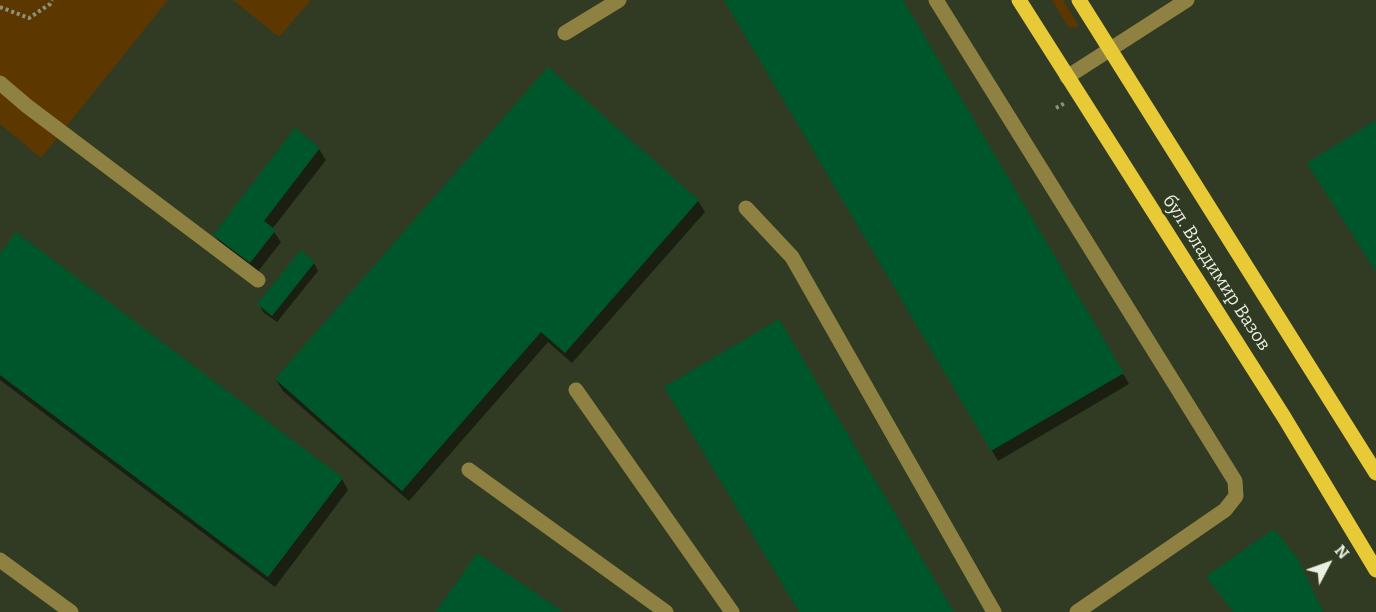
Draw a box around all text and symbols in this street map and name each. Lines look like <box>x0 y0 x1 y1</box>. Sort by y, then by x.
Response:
street label: бул. Владимир Вазов <box>1158 191 1274 355</box>
north arrow <box>1298 534 1358 594</box>
text: N <box>1331 541 1353 563</box>

